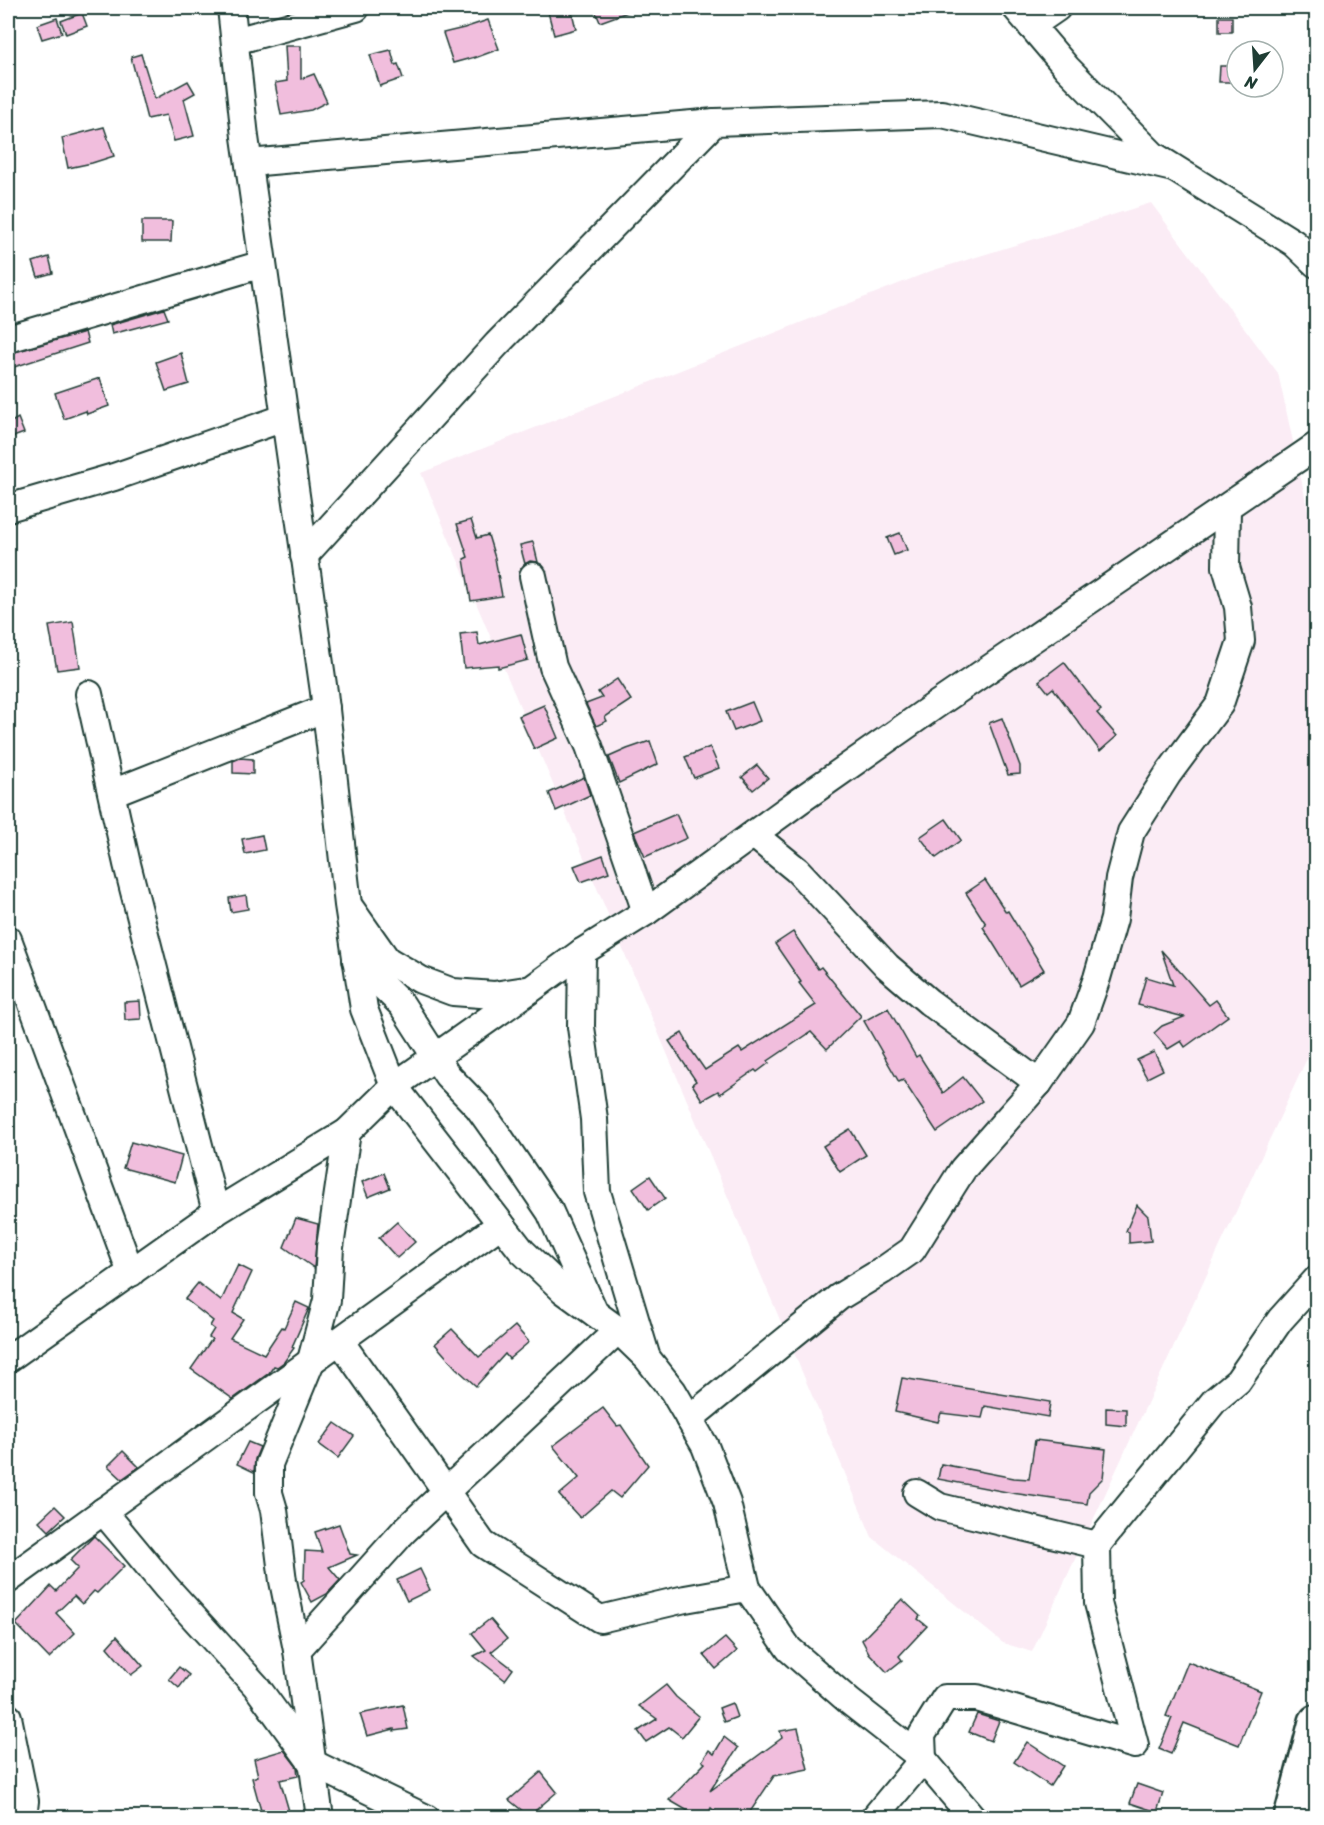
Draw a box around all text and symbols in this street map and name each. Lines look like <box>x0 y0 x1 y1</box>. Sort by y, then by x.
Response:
north arrow <box>1225 39 1285 99</box>
text: N <box>1240 67 1261 99</box>

